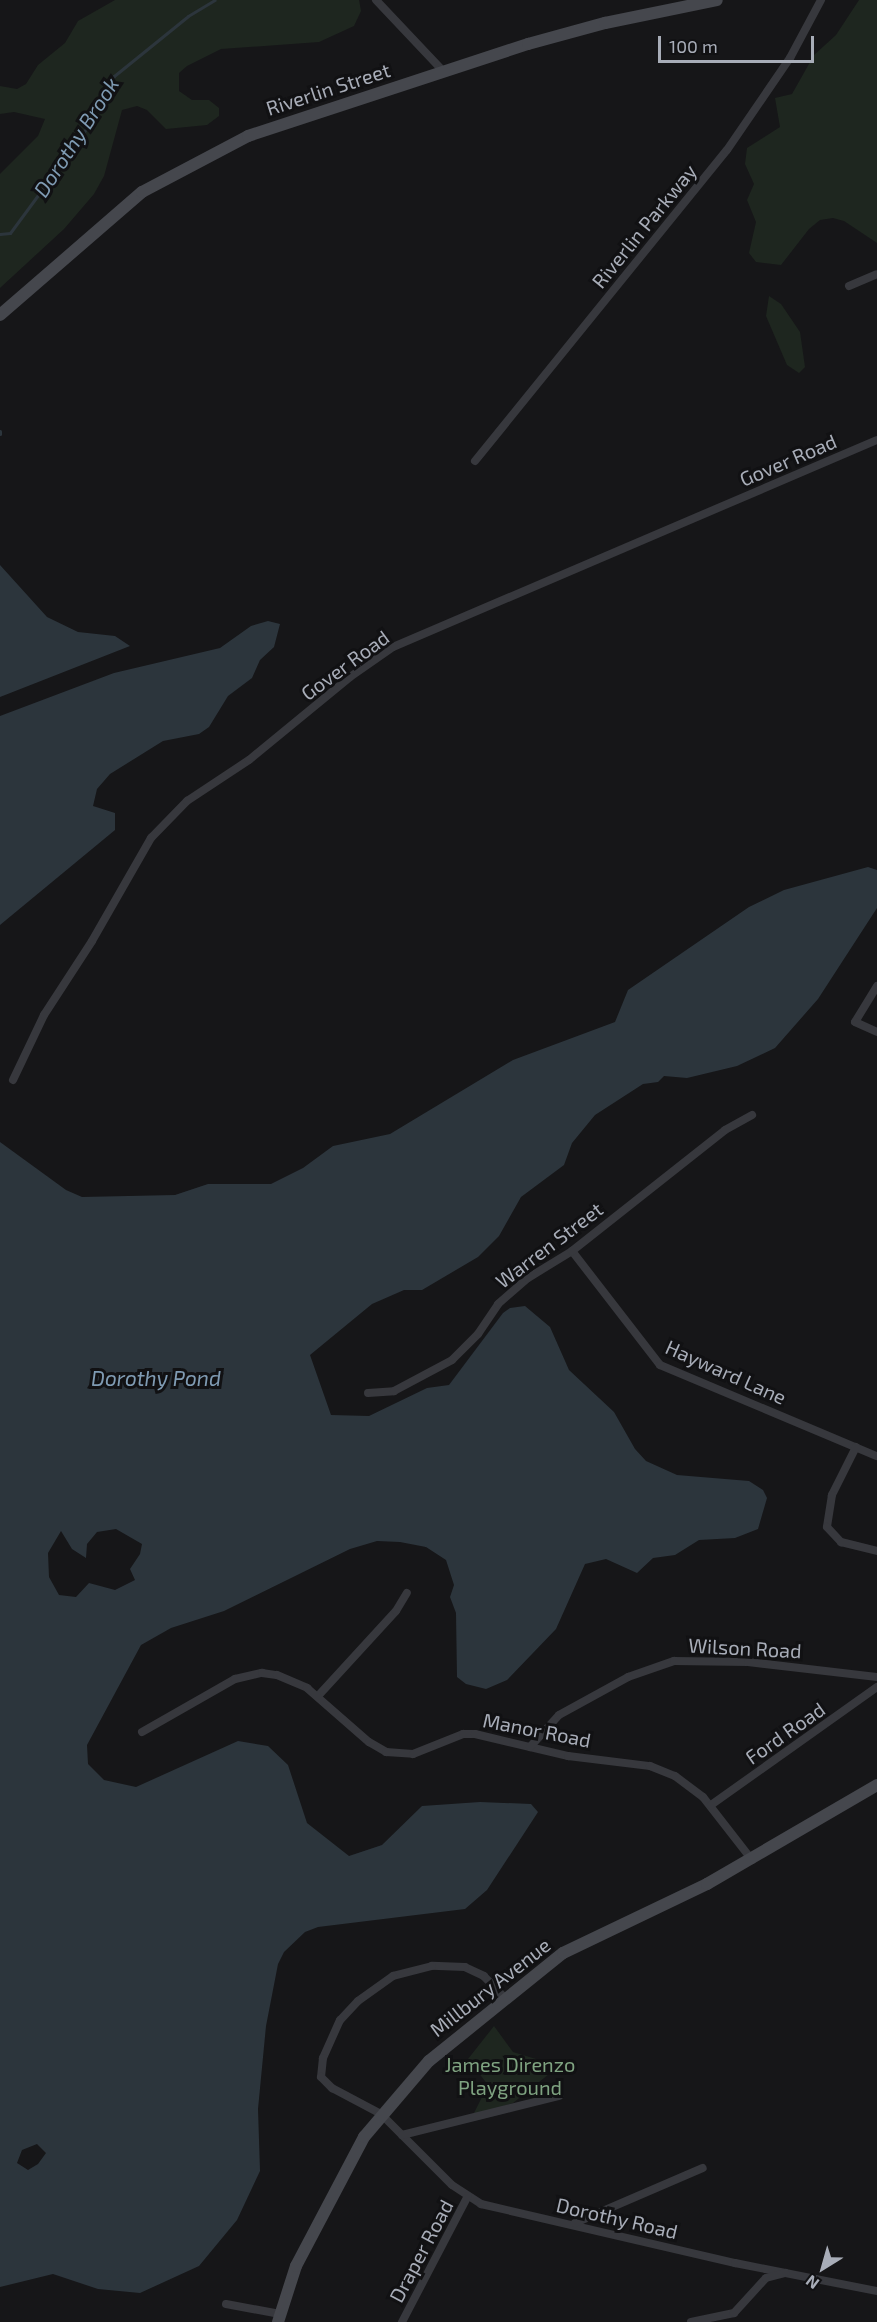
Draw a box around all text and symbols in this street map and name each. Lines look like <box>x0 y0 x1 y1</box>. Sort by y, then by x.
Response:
scale bar <box>661 24 817 62</box>
text: 100 m <box>669 35 718 57</box>
street label: Riverlin Street <box>263 58 393 120</box>
water label: Dorothy Brook <box>28 72 124 202</box>
street label: Riverlin Parkway <box>587 159 701 293</box>
street label: Gover Road <box>736 429 840 491</box>
street label: Gover Road <box>296 625 394 705</box>
street label: Warren Street <box>491 1197 607 1293</box>
street label: Hayward Lane <box>662 1335 790 1409</box>
water label: Dorothy Pond <box>91 1365 221 1391</box>
street label: Wilson Road <box>688 1633 802 1663</box>
street label: Ford Road <box>741 1697 829 1769</box>
street label: Manor Road <box>481 1708 593 1752</box>
street label: Millbury Avenue <box>425 1932 555 2042</box>
park label: James Direnzo Playground <box>445 2052 575 2099</box>
street label: Dorothy Road <box>554 2192 680 2244</box>
street label: Draper Road <box>384 2195 458 2307</box>
north arrow <box>793 2238 853 2298</box>
text: N <box>802 2272 822 2294</box>

